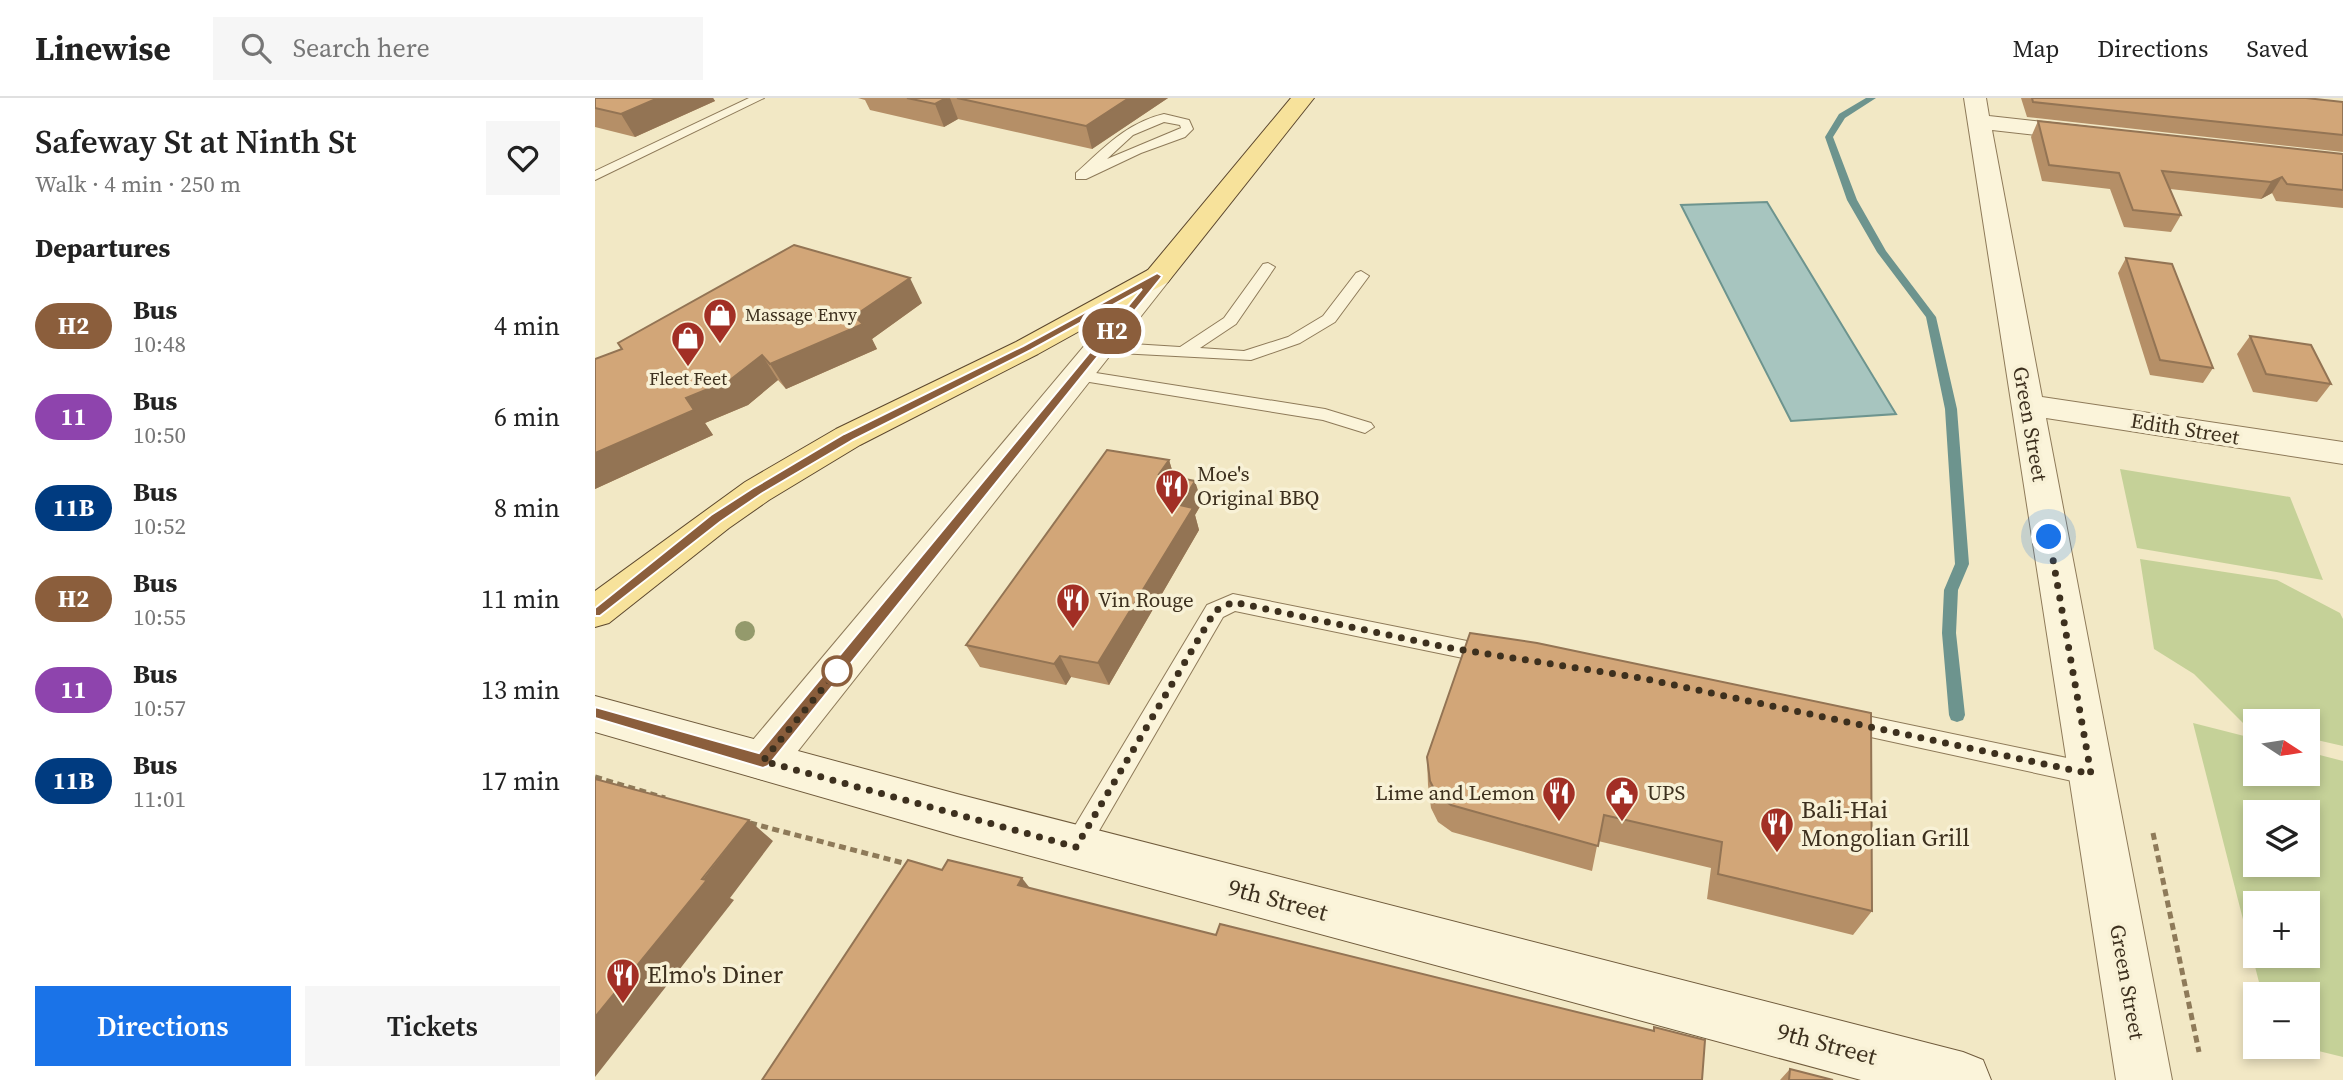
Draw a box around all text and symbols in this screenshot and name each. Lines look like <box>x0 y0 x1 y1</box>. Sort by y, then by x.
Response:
search box <box>213 17 703 80</box>
text: Linewise <box>35 26 171 71</box>
icon: search <box>237 29 275 67</box>
text: Search here <box>293 30 430 66</box>
text: Map <box>2012 32 2059 65</box>
text: Directions <box>2097 32 2208 65</box>
text: Saved <box>2246 32 2308 65</box>
text: Safeway St at Ninth St <box>35 119 356 164</box>
button: heart <box>486 121 560 195</box>
text: Walk · 4 min · 250 m <box>35 168 241 200</box>
text: Departures <box>35 230 170 266</box>
text: Bus <box>133 292 177 328</box>
shop icon: Massage Envy <box>701 296 739 345</box>
place label: Massage Envy <box>745 302 858 327</box>
text: 4 min <box>494 308 560 344</box>
line badge: H2 <box>1081 308 1143 354</box>
text: H2 <box>58 309 89 342</box>
text: H2 <box>1096 314 1128 347</box>
shop icon: Fleet Feet <box>669 319 707 368</box>
text: 10:48 <box>133 328 186 360</box>
street label: Green Street <box>2006 364 2055 484</box>
place label: Fleet Feet <box>649 366 727 391</box>
text: Bus <box>133 383 177 419</box>
text: 6 min <box>494 399 560 435</box>
text: 11 <box>60 400 87 433</box>
street label: Edith Street <box>2129 406 2242 451</box>
text: 10:50 <box>133 419 186 451</box>
place label: Moe's Original BBQ <box>1197 459 1319 512</box>
restaurant icon: Moe's Original BBQ <box>1153 467 1191 516</box>
text: Bus <box>133 474 177 510</box>
text: 8 min <box>494 490 560 526</box>
text: 11B <box>53 491 94 524</box>
text: 10:52 <box>133 510 186 542</box>
your location <box>2031 519 2066 554</box>
text: Bus <box>133 565 177 601</box>
text: 11 min <box>481 581 560 617</box>
restaurant icon: Vin Rouge <box>1054 581 1092 630</box>
text: H2 <box>58 582 89 615</box>
place label: Vin Rouge <box>1098 585 1194 614</box>
text: 10:55 <box>133 601 186 633</box>
text: Bus <box>133 656 177 692</box>
unlabelled marker <box>822 656 852 686</box>
text: 13 min <box>481 672 560 708</box>
text: 11 <box>60 673 87 706</box>
text: 10:57 <box>133 692 186 724</box>
north arrow <box>2243 709 2321 786</box>
map controls <box>2243 709 2320 1059</box>
text: Bus <box>133 747 177 783</box>
text: 17 min <box>481 763 560 799</box>
text: 11B <box>53 764 94 797</box>
restaurant icon: Lime and Lemon <box>1540 774 1578 823</box>
public building icon: UPS <box>1603 774 1641 823</box>
place label: Lime and Lemon <box>1375 778 1535 807</box>
place label: UPS <box>1647 778 1685 807</box>
text: 11:01 <box>133 783 186 815</box>
place label: Bali-Hai Mongolian Grill <box>1801 793 1970 854</box>
button: layers <box>2243 800 2320 877</box>
restaurant icon: Bali-Hai Mongolian Grill <box>1758 805 1796 854</box>
street label: 9th Street <box>1225 870 1332 929</box>
button: + <box>2243 891 2320 968</box>
street label: Green Street <box>2103 922 2152 1042</box>
restaurant icon: Elmo's Diner <box>604 956 642 1005</box>
place label: Elmo's Diner <box>647 958 783 991</box>
button: − <box>2243 982 2320 1059</box>
button: Directions <box>35 986 291 1066</box>
button: Tickets <box>305 986 560 1066</box>
street label: 9th Street <box>1774 1014 1881 1073</box>

